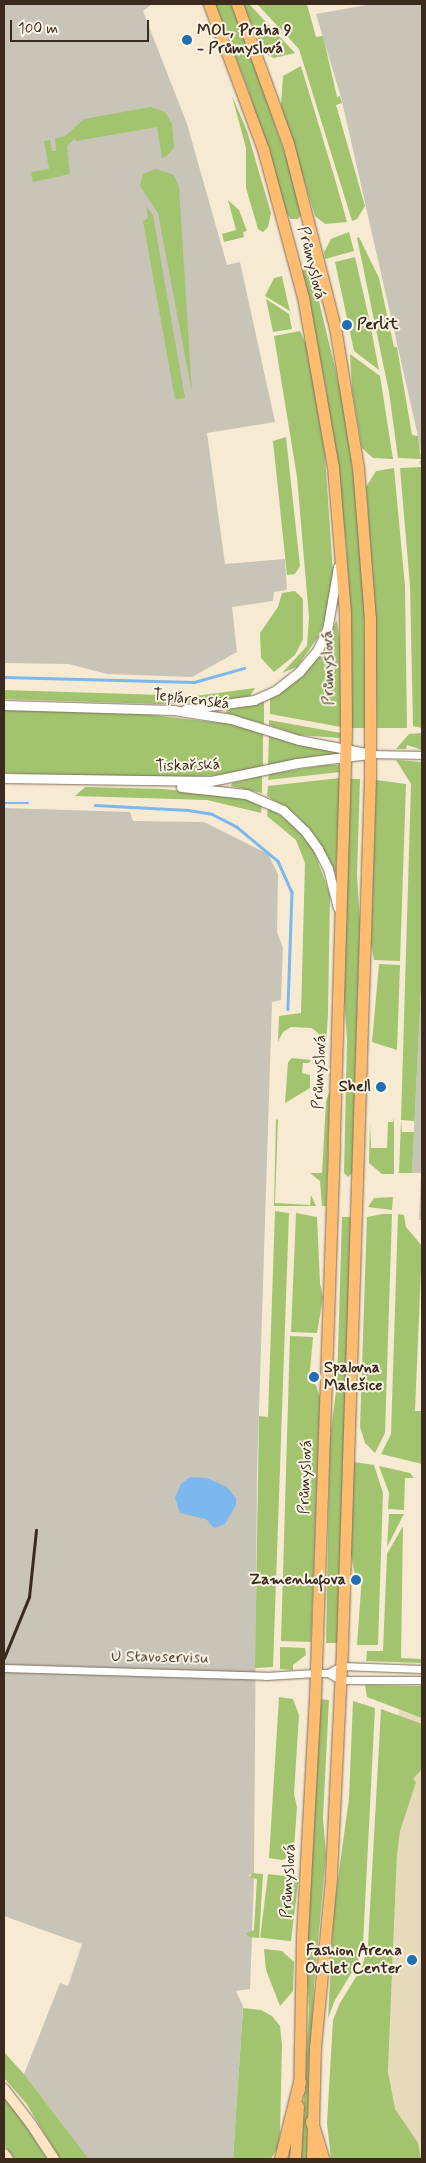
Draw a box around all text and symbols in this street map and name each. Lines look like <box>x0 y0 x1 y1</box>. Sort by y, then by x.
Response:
scale bar <box>12 10 151 42</box>
text: 100 m <box>18 19 58 39</box>
place label: MOL, Praha 9 - Průmyslová <box>197 21 290 59</box>
marker: MOL, Praha 9 - Průmyslová <box>181 34 193 46</box>
street label: Průmyslová <box>293 224 329 302</box>
place label: Perlit <box>357 315 398 335</box>
marker: Perlit <box>341 319 353 331</box>
street label: Průmyslová <box>319 631 339 705</box>
street label: Teplárenská <box>152 686 230 714</box>
street label: Tiskařská <box>155 755 221 777</box>
street label: Průmyslová <box>309 1034 331 1110</box>
place label: Shell <box>339 1077 371 1097</box>
marker: Shell <box>375 1081 387 1093</box>
place label: Spalovna Malešice <box>324 1358 382 1396</box>
marker: Spalovna Malešice <box>308 1371 320 1383</box>
street label: Průmyslová <box>295 1439 317 1515</box>
place label: Zamenhofova <box>249 1570 346 1590</box>
marker: Zamenhofova <box>350 1574 362 1586</box>
street label: U Stavoservisu <box>112 1648 208 1668</box>
street label: Průmyslová <box>277 1843 301 1919</box>
place label: Fashion Arena Outlet Center <box>305 1941 402 1979</box>
marker: Fashion Arena Outlet Center <box>406 1954 418 1966</box>

